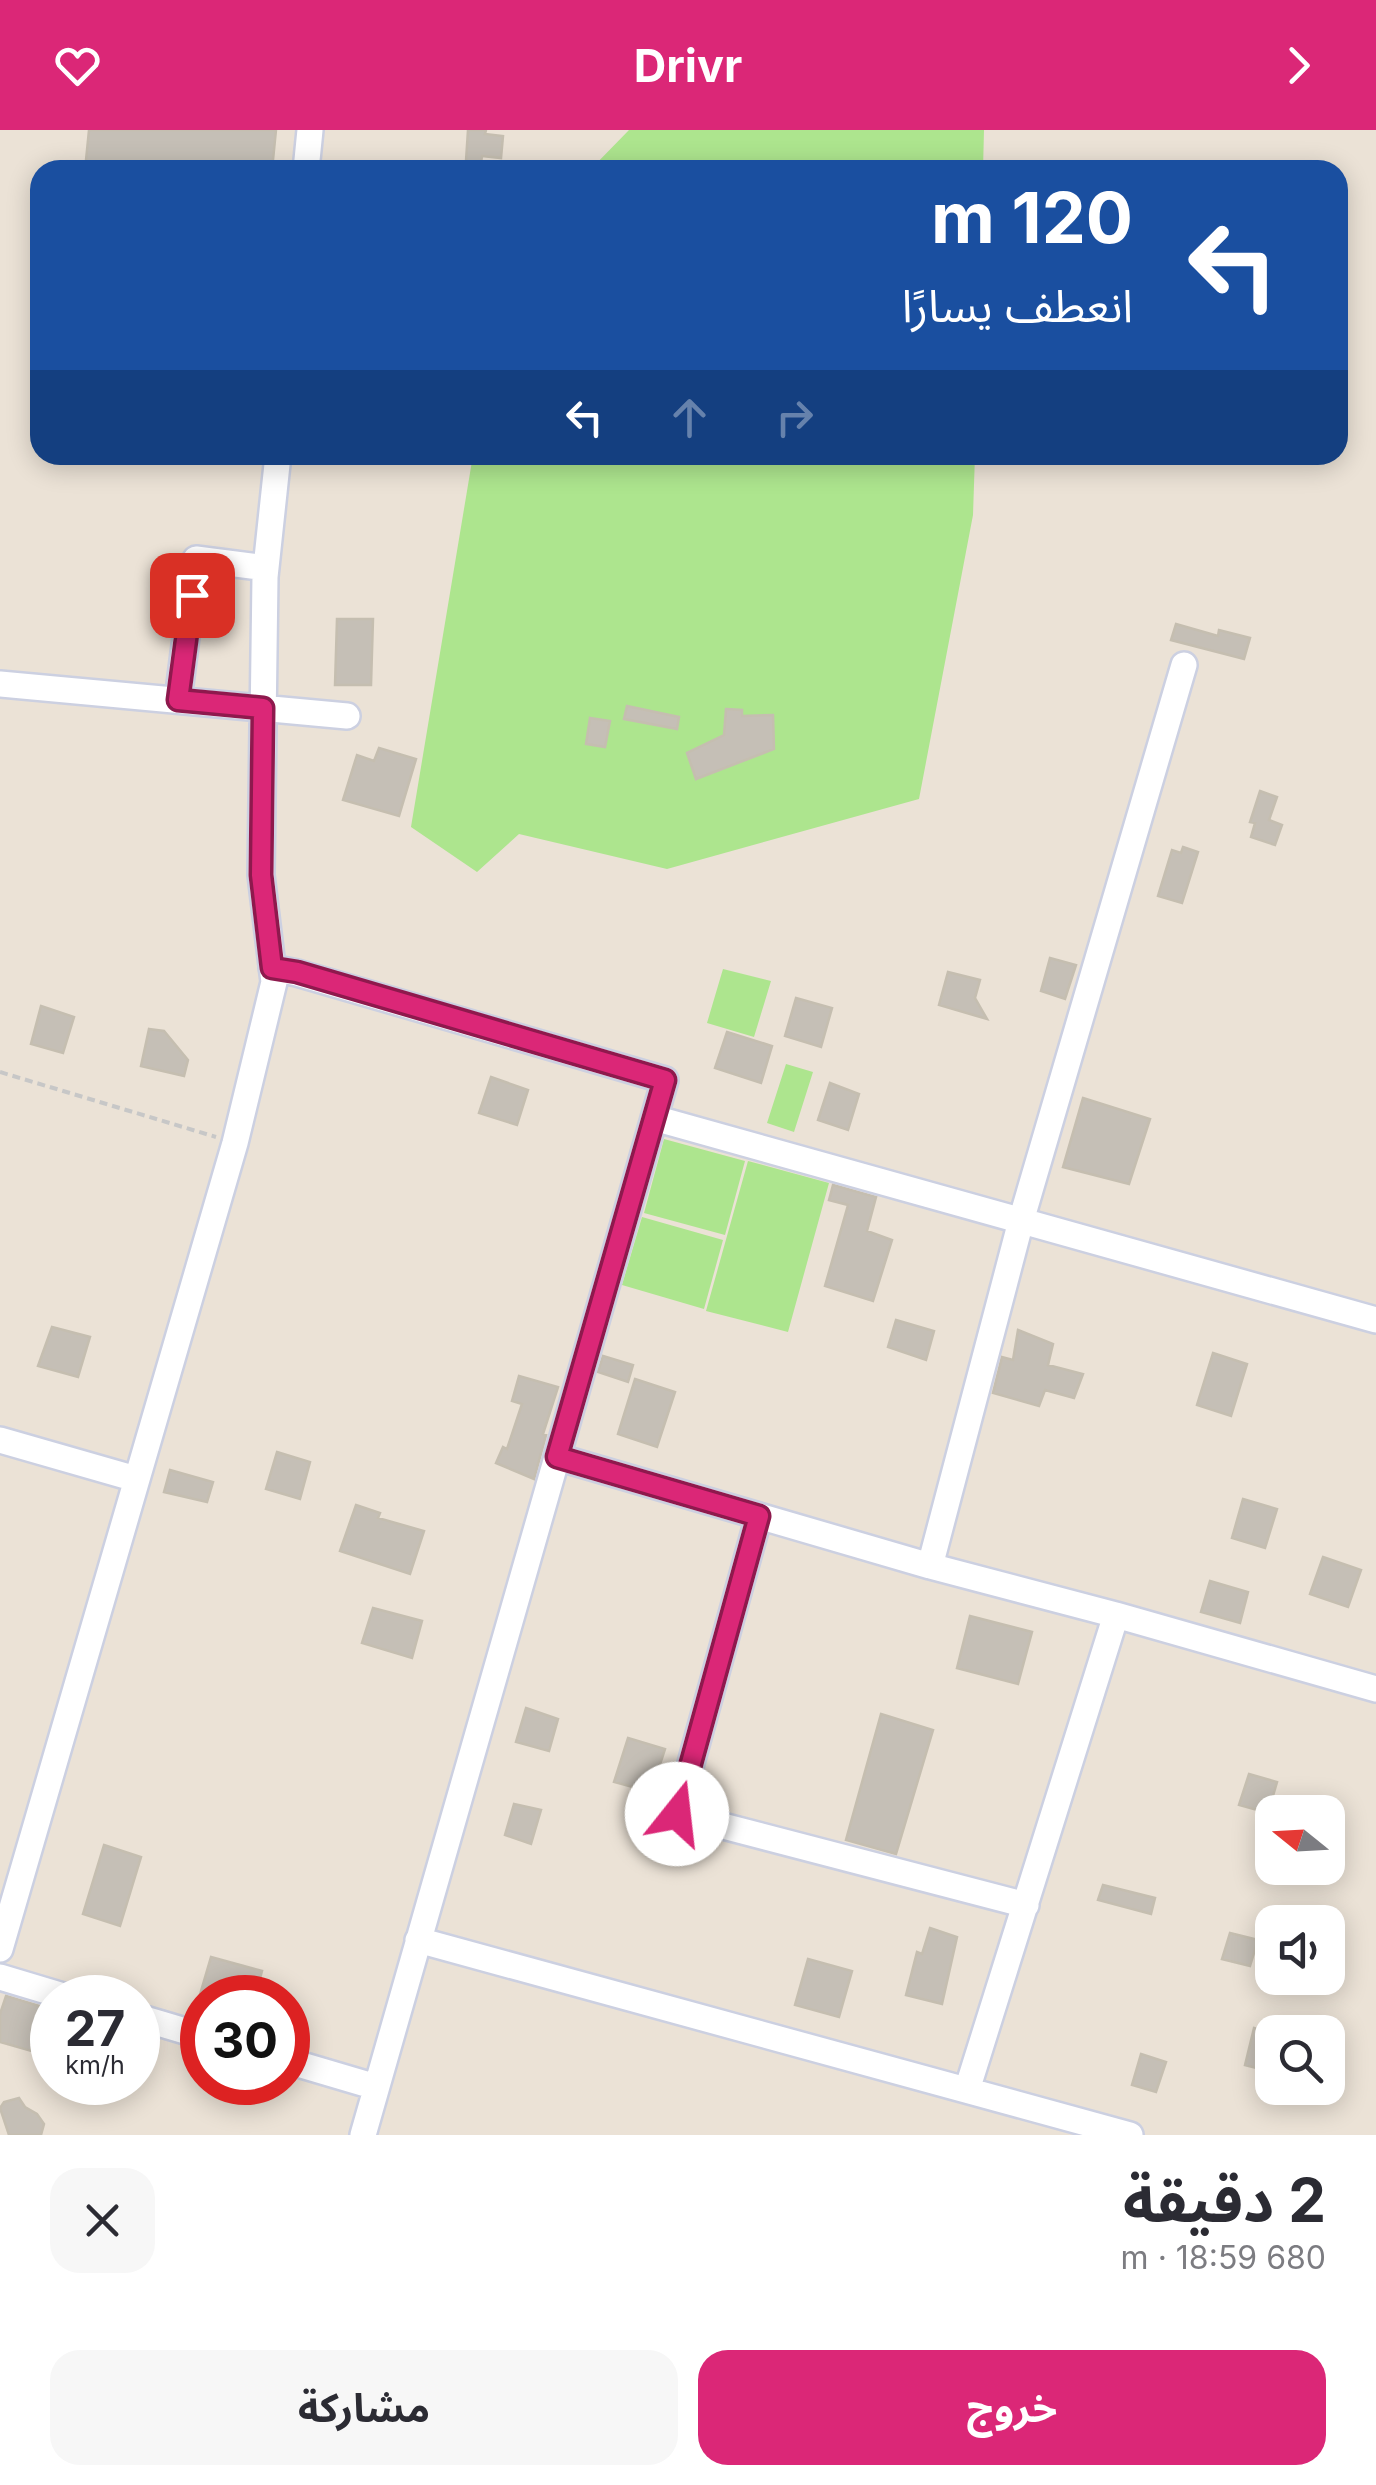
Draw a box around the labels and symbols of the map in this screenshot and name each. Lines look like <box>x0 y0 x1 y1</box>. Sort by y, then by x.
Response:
pin <box>150 553 235 638</box>
position arrow <box>625 1762 729 1866</box>
north arrow <box>1255 1795 1345 1885</box>
speed limit sign: 30 <box>180 1975 310 2105</box>

